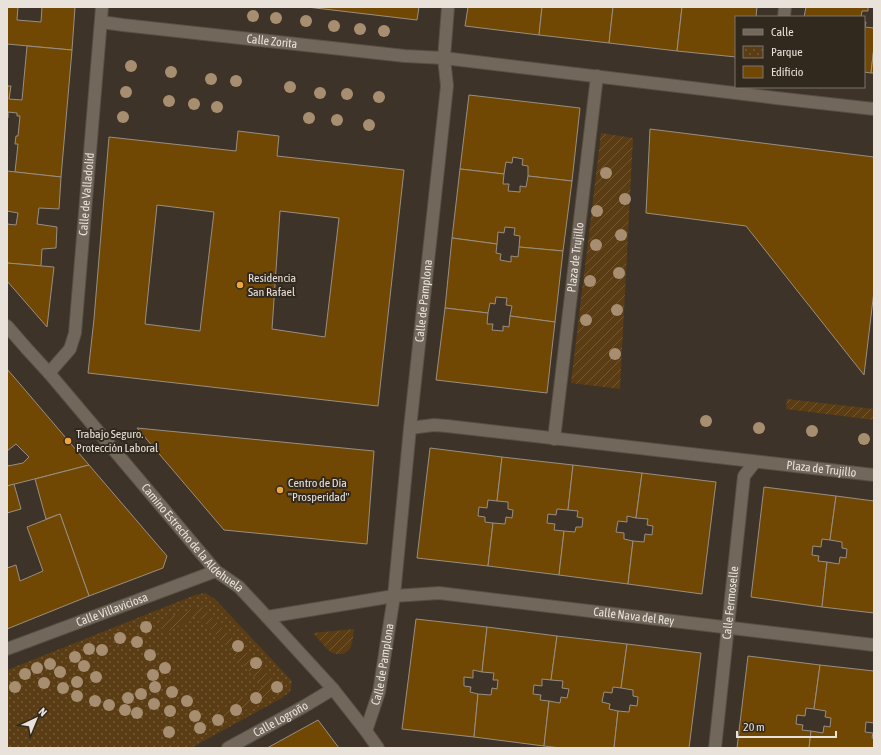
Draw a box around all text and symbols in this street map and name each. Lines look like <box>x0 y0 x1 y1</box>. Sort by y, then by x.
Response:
legend <box>735 16 865 88</box>
text: Calle <box>771 25 794 39</box>
street label: Calle Zorita <box>246 32 298 51</box>
text: Parque <box>771 45 803 59</box>
text: Edificio <box>771 65 804 79</box>
street label: Calle de Valladolid <box>76 152 97 236</box>
street label: Plaza de Trujillo <box>564 221 587 293</box>
street label: Calle de Pamplona <box>412 259 435 343</box>
place label: Residencia San Rafael <box>248 271 296 299</box>
marker: Residencia San Rafael <box>235 280 245 290</box>
place label: Trabajo Seguro. Protección Laboral <box>76 427 159 455</box>
marker: Trabajo Seguro. Protección Laboral <box>63 436 73 446</box>
street label: Plaza de Trujillo <box>786 458 857 480</box>
place label: Centro de Día "Prosperidad" <box>288 476 350 504</box>
street label: Camino Estrecho de la Aldehuela <box>138 481 247 595</box>
marker: Centro de Día "Prosperidad" <box>275 485 285 495</box>
street label: Calle Fermoselle <box>720 565 741 640</box>
street label: Calle Villaviciosa <box>74 590 150 630</box>
street label: Calle Nava del Rey <box>593 605 675 628</box>
street label: Calle de Pamplona <box>368 622 397 707</box>
street label: Calle Logroño <box>251 698 311 740</box>
north arrow <box>16 699 56 739</box>
text: N <box>36 705 49 718</box>
scale bar <box>737 713 836 739</box>
text: 20 m <box>743 720 765 734</box>

